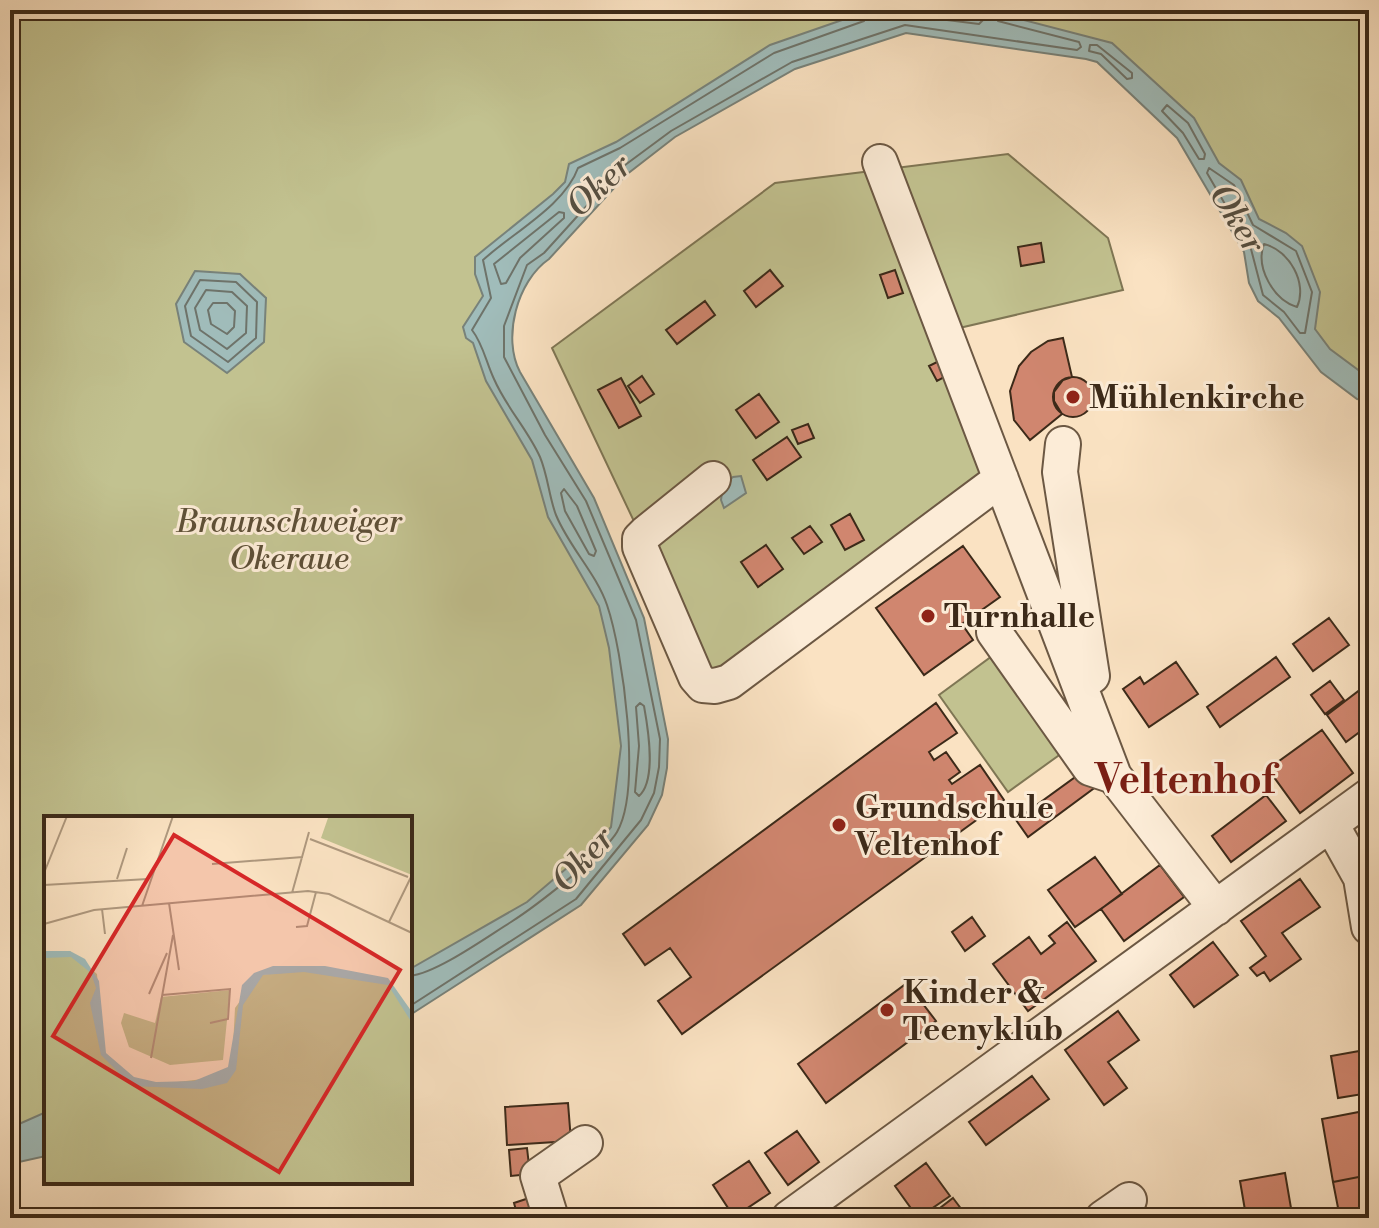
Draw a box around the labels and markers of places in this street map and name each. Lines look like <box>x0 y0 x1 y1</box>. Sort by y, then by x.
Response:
place label: Mühlenkirche <box>1089 378 1305 418</box>
marker: Mühlenkirche <box>1064 388 1082 406</box>
place label: Turnhalle <box>944 597 1095 637</box>
marker: Turnhalle <box>919 607 937 625</box>
place label: Grundschule Veltenhof <box>854 788 1054 865</box>
marker: Grundschule Veltenhof <box>830 816 848 834</box>
place label: Kinder & Teenyklub <box>903 973 1063 1050</box>
marker: Kinder & Teenyklub <box>878 1001 896 1019</box>

